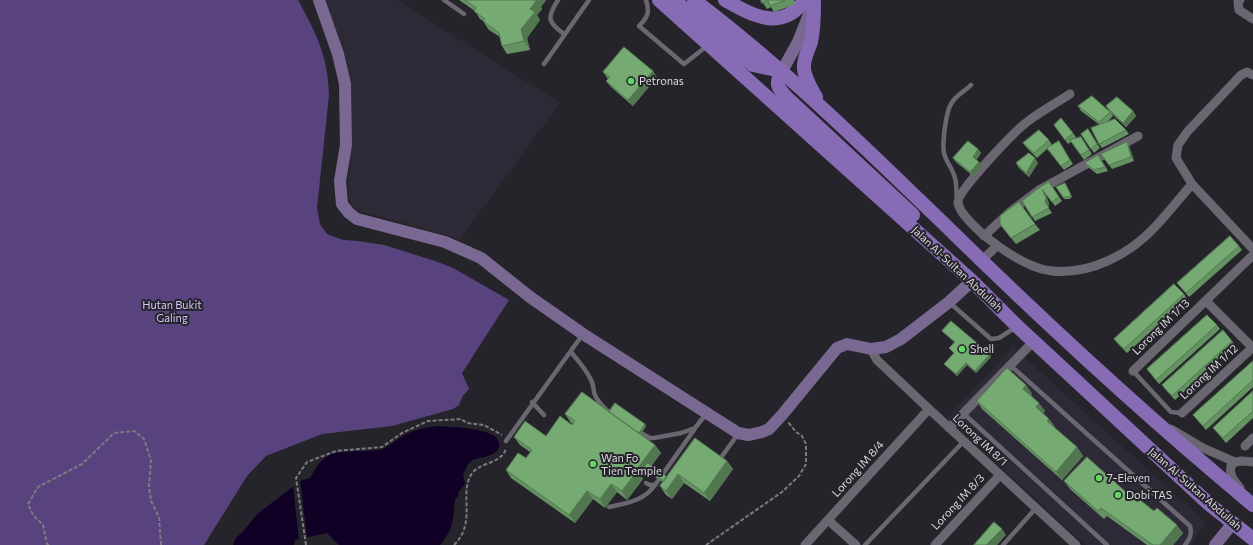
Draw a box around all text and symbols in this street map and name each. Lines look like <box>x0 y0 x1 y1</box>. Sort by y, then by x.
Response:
place label: Petronas <box>639 74 684 88</box>
marker: Petronas <box>626 76 636 86</box>
street label: Jalan Al-Sultan Abdullah <box>909 224 1005 314</box>
street label: Lorong IM 1/13 <box>1130 296 1192 358</box>
park label: Hutan Bukit Galing <box>142 298 202 324</box>
place label: Shell <box>970 342 994 356</box>
street label: Lorong IM 1/12 <box>1177 342 1241 402</box>
marker: Shell <box>957 344 967 354</box>
street label: Lorong IM 8/1 <box>950 411 1010 469</box>
street label: Lorong IM 8/4 <box>829 438 887 500</box>
street label: Jalan Al-Sultan Abdullah <box>1146 445 1244 533</box>
place label: Wan Fo Tien Temple <box>601 451 662 477</box>
marker: Wan Fo Tien Temple <box>588 459 598 469</box>
street label: Lorong IM 8/3 <box>929 471 987 533</box>
place label: 7-Eleven <box>1107 471 1150 485</box>
marker: 7-Eleven <box>1094 473 1104 483</box>
place label: Dobi TAS <box>1126 488 1172 502</box>
marker: Dobi TAS <box>1113 490 1123 500</box>

